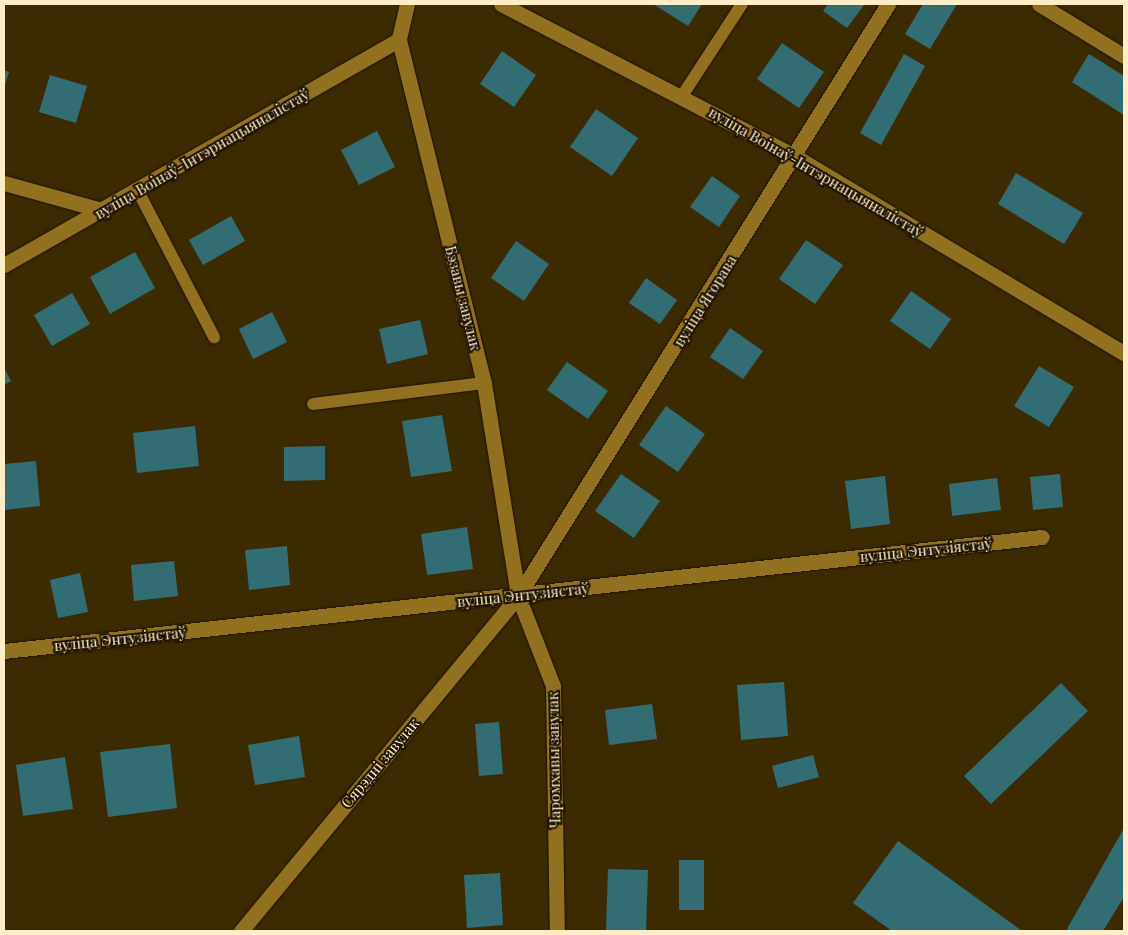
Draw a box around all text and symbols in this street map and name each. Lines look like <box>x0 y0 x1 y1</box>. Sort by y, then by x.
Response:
street label: вуліца Воінаў-Інтэрнацыяналістаў <box>92 85 312 223</box>
street label: вуліца Воінаў-Інтэрнацыяналістаў <box>706 103 926 241</box>
street label: Бэзавы завулак <box>441 244 485 352</box>
street label: вуліца Ягорава <box>670 252 740 350</box>
street label: вуліца Энтузіястаў <box>859 534 993 566</box>
street label: вуліца Энтузіястаў <box>456 579 590 611</box>
street label: вуліца Энтузіястаў <box>53 623 187 655</box>
street label: Чаромхавы завулак <box>544 692 564 828</box>
street label: Сярэдні завулак <box>337 714 423 812</box>

